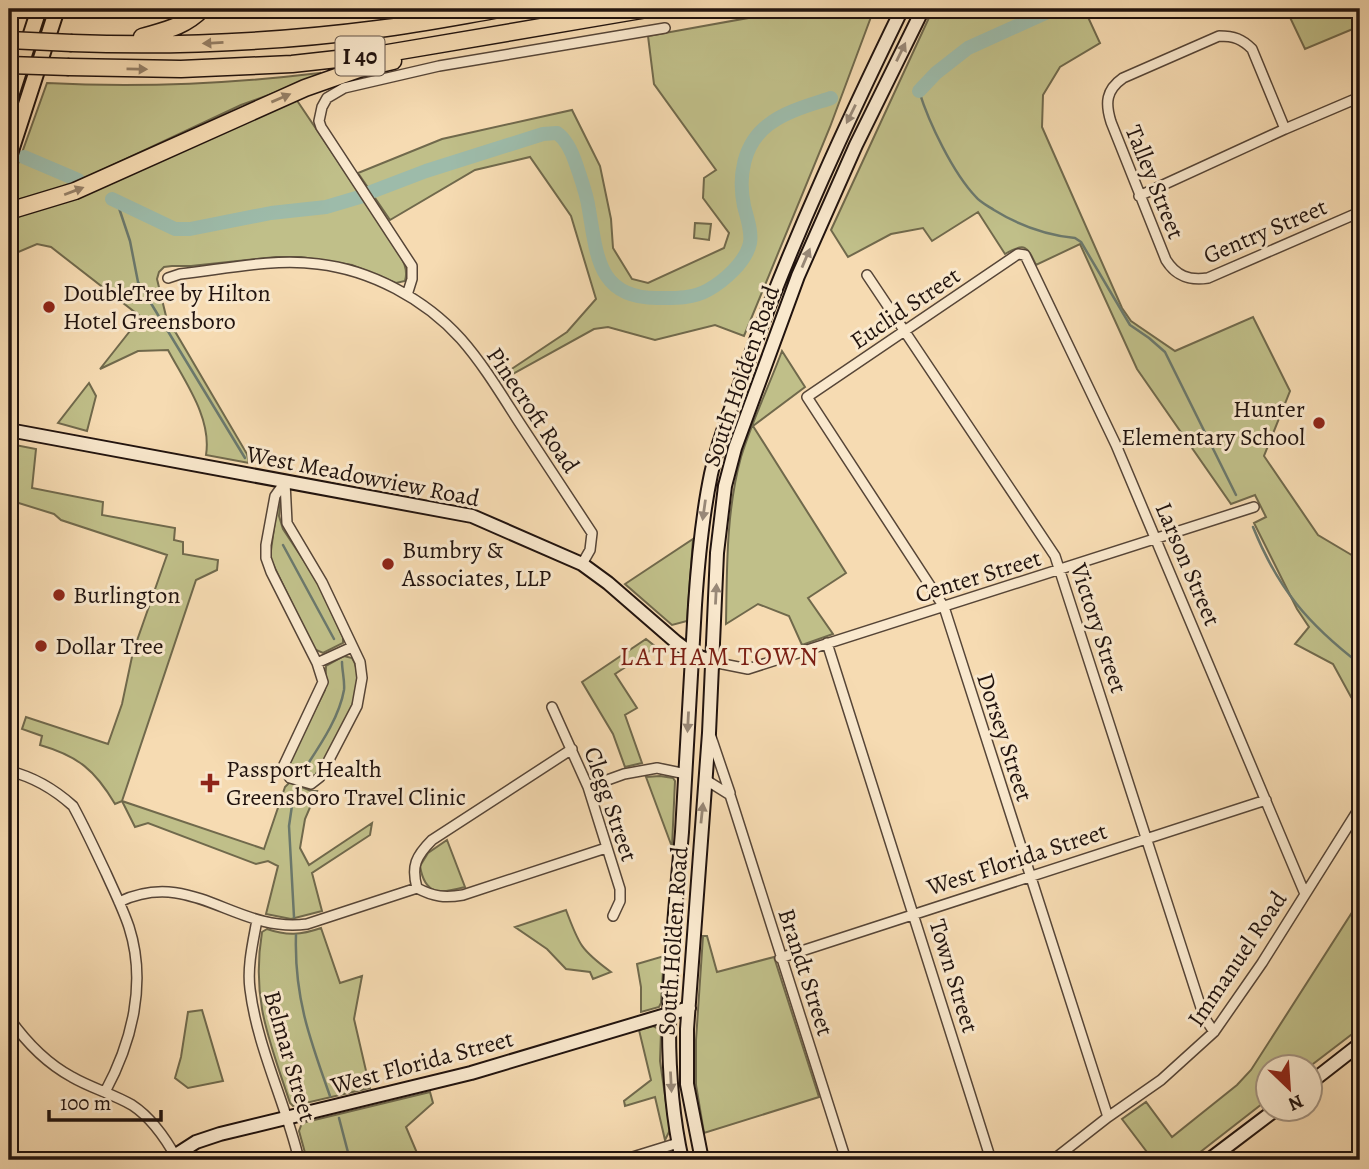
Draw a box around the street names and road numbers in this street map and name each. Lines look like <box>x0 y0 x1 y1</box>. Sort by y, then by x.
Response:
road number: I 40 <box>336 36 384 76</box>
street label: Talley Street <box>1118 120 1192 244</box>
street label: Gentry Street <box>1198 191 1332 271</box>
street label: Euclid Street <box>844 259 966 357</box>
street label: South Holden Road <box>695 281 787 471</box>
street label: Pinecroft Road <box>479 341 587 479</box>
street label: West Meadowview Road <box>243 438 482 514</box>
street label: Larson Street <box>1148 497 1228 631</box>
street label: Center Street <box>911 542 1045 610</box>
street label: Victory Street <box>1063 558 1135 697</box>
street label: Dorsey Street <box>969 669 1041 805</box>
street label: Clegg Street <box>576 742 646 866</box>
street label: West Florida Street <box>922 815 1111 904</box>
street label: South Holden Road <box>650 845 696 1037</box>
street label: Immanuel Road <box>1180 885 1294 1033</box>
street label: Brandt Street <box>770 904 842 1040</box>
street label: Town Street <box>922 915 986 1037</box>
street label: Belmar Street <box>256 987 324 1125</box>
street label: West Florida Street <box>326 1022 517 1102</box>

